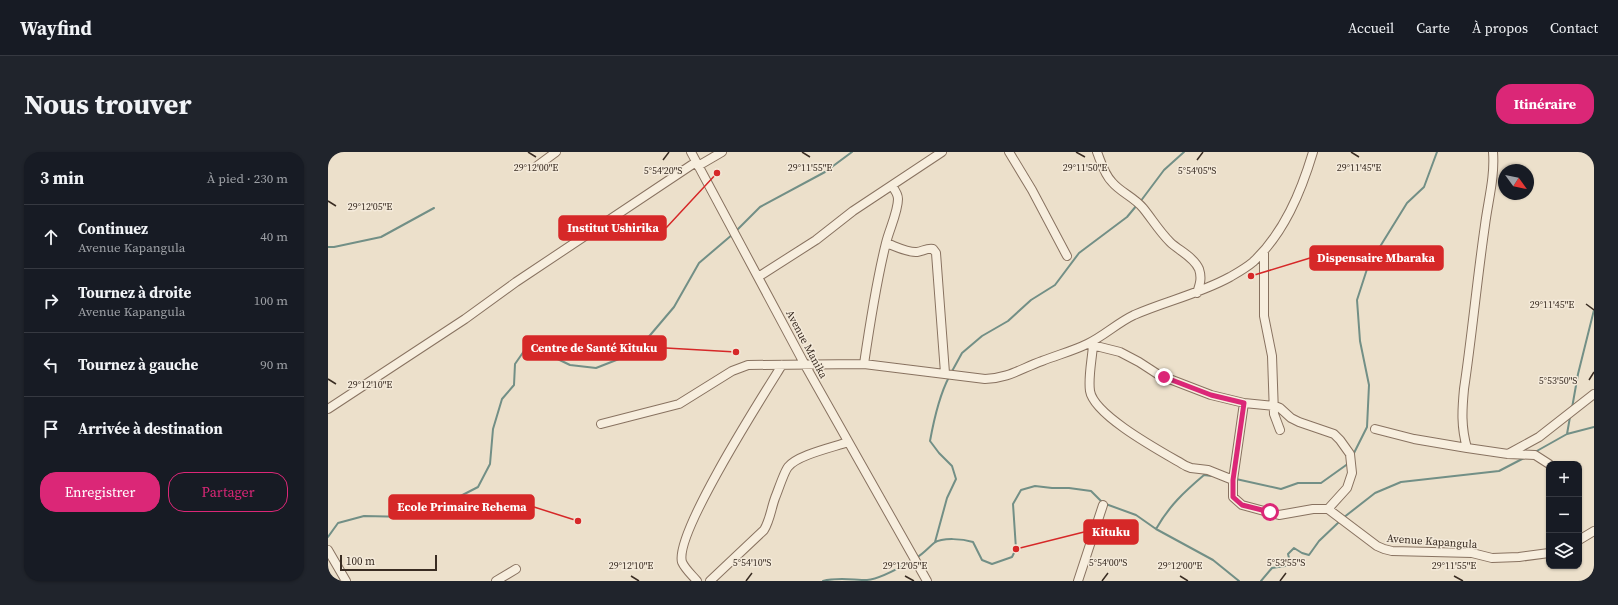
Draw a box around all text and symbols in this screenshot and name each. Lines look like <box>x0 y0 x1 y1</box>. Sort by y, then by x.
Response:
text: Wayfind <box>20 15 92 41</box>
text: Accueil <box>1348 18 1394 38</box>
text: Carte <box>1416 18 1450 38</box>
text: À propos <box>1472 18 1528 38</box>
text: Contact <box>1550 18 1598 38</box>
button: Itinéraire <box>1496 84 1594 124</box>
text: Nous trouver <box>24 85 191 123</box>
text: 29°12'00"E <box>514 161 558 174</box>
text: 29°11'55"E <box>788 161 832 174</box>
text: 29°11'50"E <box>1063 161 1107 174</box>
text: 29°11'45"E <box>1337 161 1381 174</box>
text: 5°54'20"S <box>644 164 682 177</box>
text: 5°54'05"S <box>1178 164 1216 177</box>
north arrow <box>1498 164 1534 200</box>
text: 3 min <box>40 166 84 190</box>
text: À pied · 230 m <box>207 170 288 187</box>
text: 29°12'05"E <box>348 200 392 213</box>
callout: Institut Ushirika <box>559 216 666 240</box>
text: Continuez <box>78 218 148 239</box>
text: Institut Ushirika <box>567 220 659 236</box>
icon: ahead <box>40 226 62 248</box>
text: 40 m <box>260 228 288 245</box>
text: Avenue Kapangula <box>78 239 185 256</box>
callout: Dispensaire Mbaraka <box>1310 246 1443 270</box>
text: Dispensaire Mbaraka <box>1317 250 1436 266</box>
text: Tournez à droite <box>78 282 191 303</box>
icon: right <box>40 290 62 312</box>
text: 100 m <box>254 292 288 309</box>
text: 29°11'45"E <box>1530 298 1574 311</box>
text: Avenue Kapangula <box>78 303 185 320</box>
street label: Avenue Manika <box>782 307 831 381</box>
callout: Centre de Santé Kituku <box>523 336 666 360</box>
text: Centre de Santé Kituku <box>531 340 658 356</box>
icon: left <box>40 354 62 376</box>
text: Tournez à gauche <box>78 354 198 375</box>
text: 90 m <box>260 356 288 373</box>
route end <box>1155 368 1173 386</box>
text: 5°53'50"S <box>1539 374 1577 387</box>
text: 29°12'10"E <box>348 378 392 391</box>
icon: arrive <box>40 418 62 440</box>
text: Arrivée à destination <box>78 418 223 439</box>
map controls <box>1546 461 1582 569</box>
button: + <box>1546 461 1582 497</box>
button: Enregistrer <box>40 472 160 512</box>
button: Partager <box>168 472 288 512</box>
callout: Ecole Primaire Rehema <box>389 495 534 519</box>
button: − <box>1546 497 1582 533</box>
text: Ecole Primaire Rehema <box>397 499 527 515</box>
route start <box>1261 503 1279 521</box>
callout: Kituku <box>1084 520 1138 544</box>
text: Kituku <box>1092 524 1131 540</box>
street label: Avenue Kapangula <box>1386 531 1478 552</box>
button: layers <box>1546 533 1582 569</box>
scale bar <box>340 553 437 572</box>
text: 100 m <box>346 554 375 569</box>
text: 5°54'10"S <box>733 556 771 569</box>
text: 5°54'00"S <box>1089 556 1127 569</box>
text: 5°53'55"S <box>1267 556 1305 569</box>
text: 29°12'10"E <box>609 559 653 572</box>
text: 29°12'05"E <box>883 559 927 572</box>
text: 29°12'00"E <box>1158 559 1202 572</box>
text: 29°11'55"E <box>1432 559 1476 572</box>

